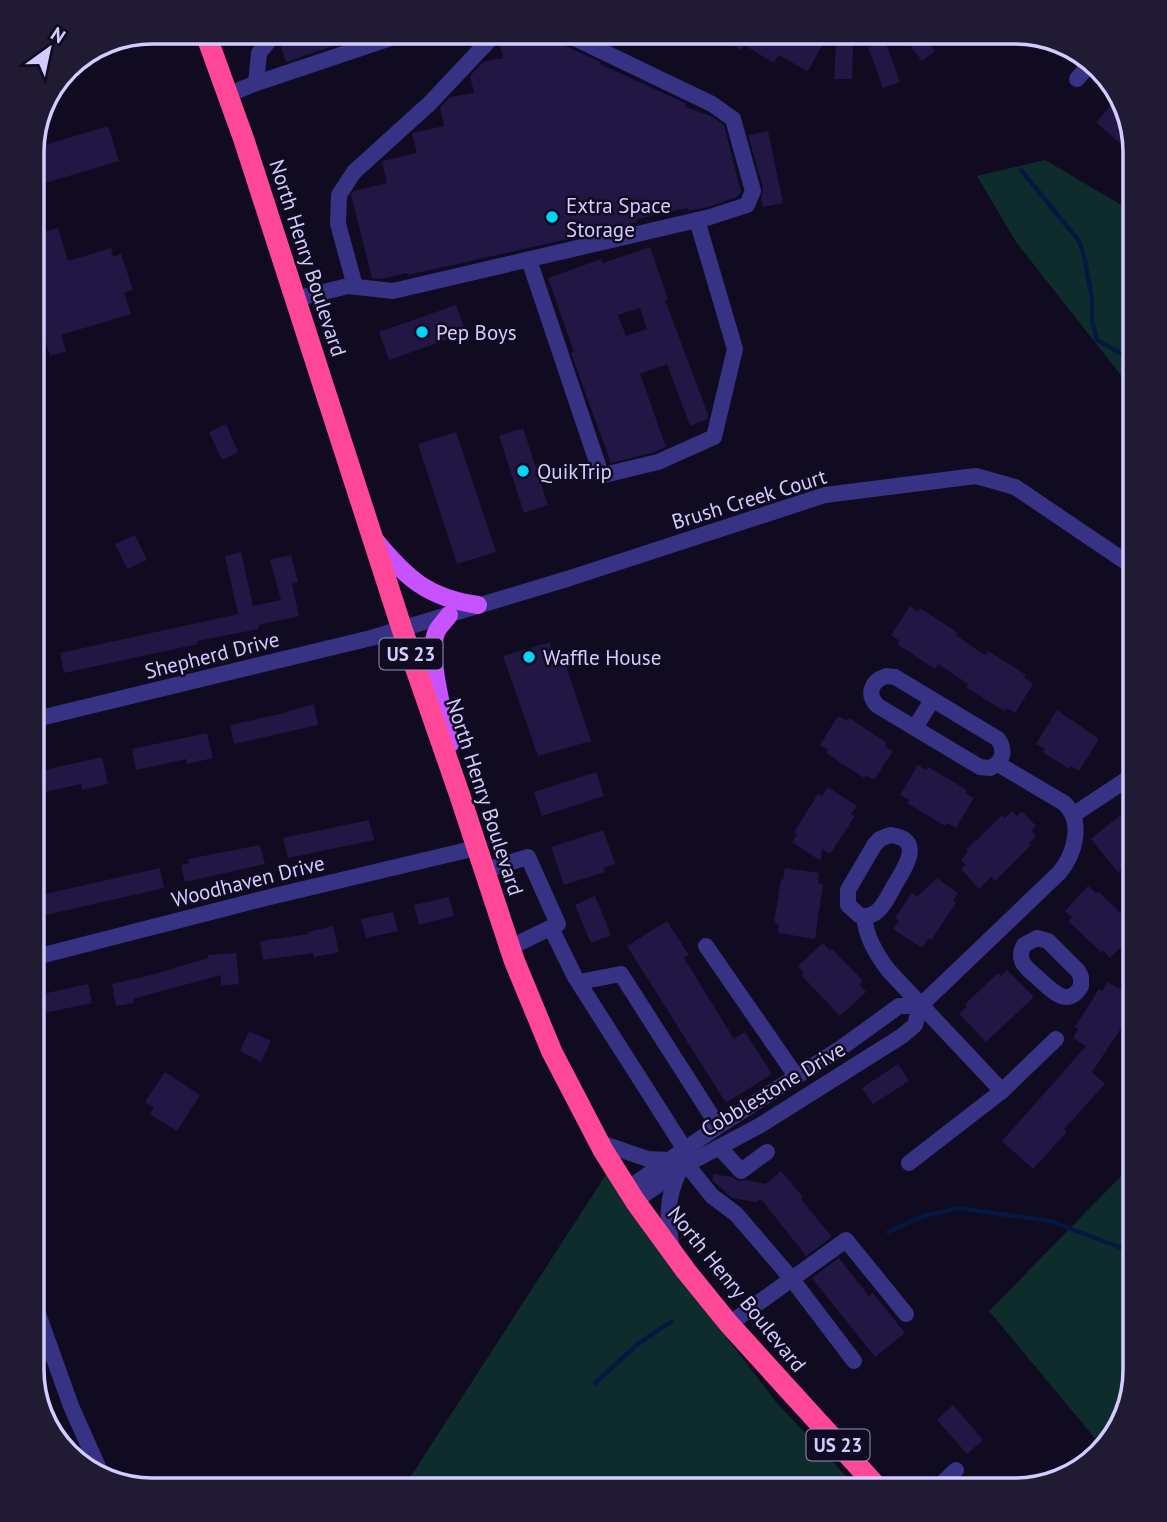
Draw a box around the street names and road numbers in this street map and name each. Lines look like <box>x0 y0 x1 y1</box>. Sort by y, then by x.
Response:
street label: North Henry Boulevard <box>263 156 353 360</box>
street label: Brush Creek Court <box>668 463 830 535</box>
street label: Shepherd Drive <box>142 625 282 685</box>
road number: US 23 <box>380 638 442 670</box>
street label: North Henry Boulevard <box>440 695 530 899</box>
street label: Woodhaven Drive <box>169 849 327 913</box>
street label: Cobblestone Drive <box>696 1035 850 1143</box>
street label: North Henry Boulevard <box>662 1201 812 1377</box>
road number: US 23 <box>806 1429 870 1460</box>

